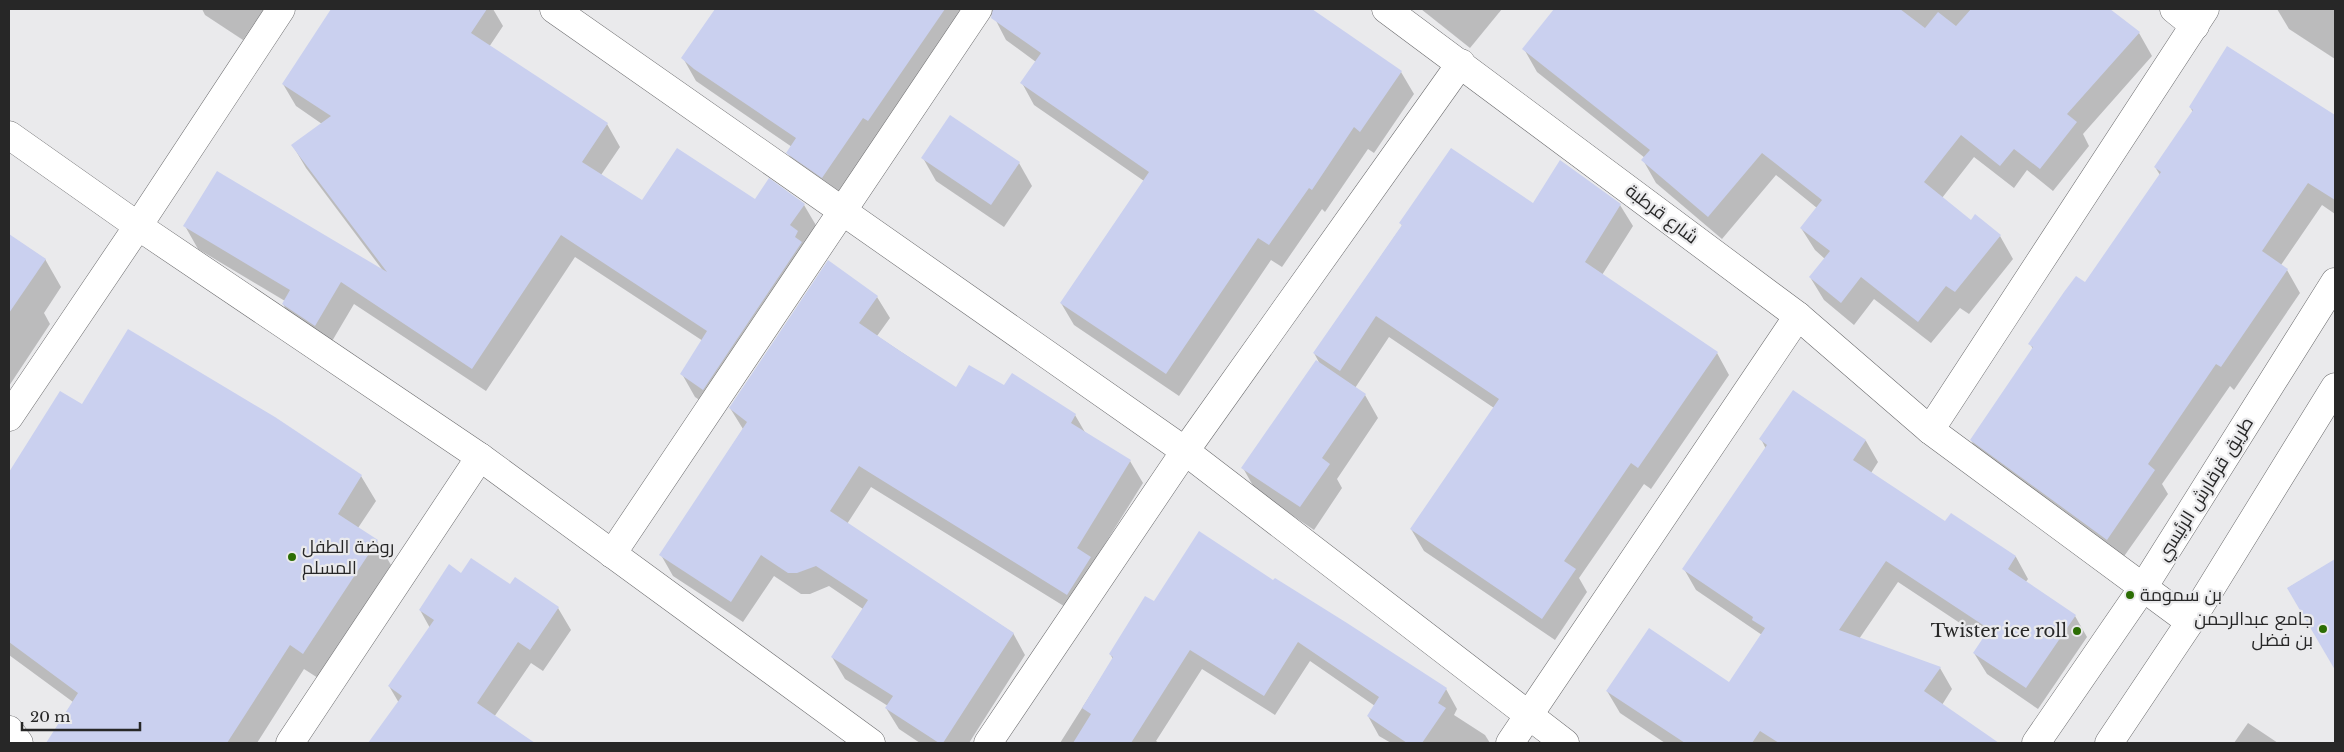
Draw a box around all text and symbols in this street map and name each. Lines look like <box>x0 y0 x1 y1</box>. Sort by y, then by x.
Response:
street label: شارع قرطبة <box>1621 180 1703 249</box>
street label: طريق قرقارش الرئيسي <box>2152 413 2260 566</box>
place label: روضة الطفل المسلم <box>302 536 394 580</box>
marker: روضة الطفل المسلم <box>286 551 298 563</box>
place label: بن سمومة <box>2140 584 2222 606</box>
marker: بن سمومة <box>2124 589 2136 601</box>
place label: جامع عبدالرحمن بن فضل <box>2194 608 2313 651</box>
place label: Twister ice roll <box>1931 620 2067 642</box>
marker: جامع عبدالرحمن بن فضل <box>2317 623 2329 635</box>
marker: Twister ice roll <box>2071 625 2083 637</box>
scale bar <box>22 700 140 732</box>
text: 20 m <box>30 707 70 726</box>

